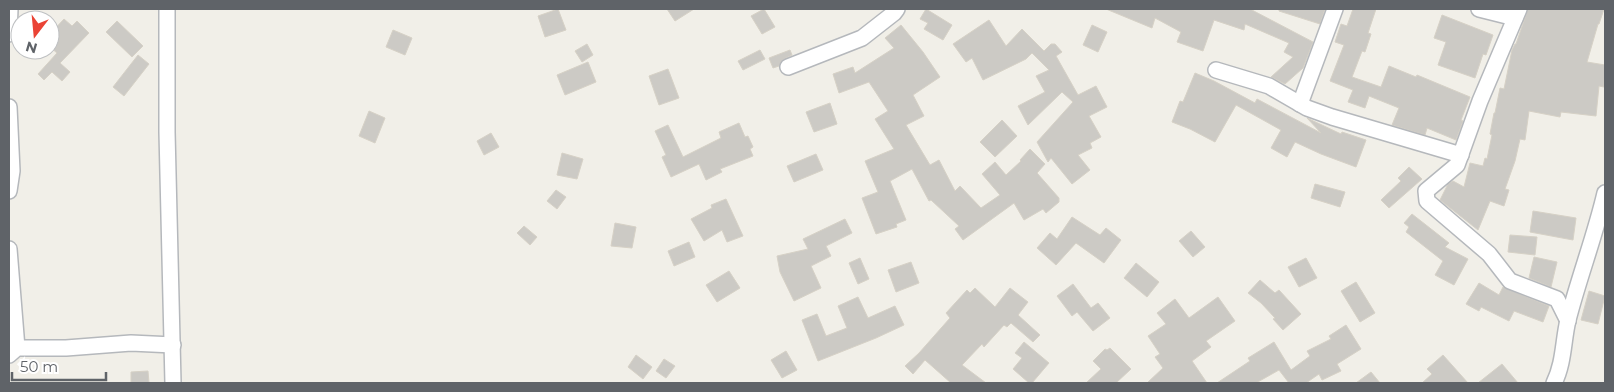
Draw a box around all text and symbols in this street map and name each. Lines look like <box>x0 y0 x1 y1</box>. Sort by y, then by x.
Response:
north arrow <box>10 10 60 60</box>
text: N <box>23 37 39 58</box>
scale bar <box>12 350 106 382</box>
text: 50 m <box>20 357 58 376</box>

